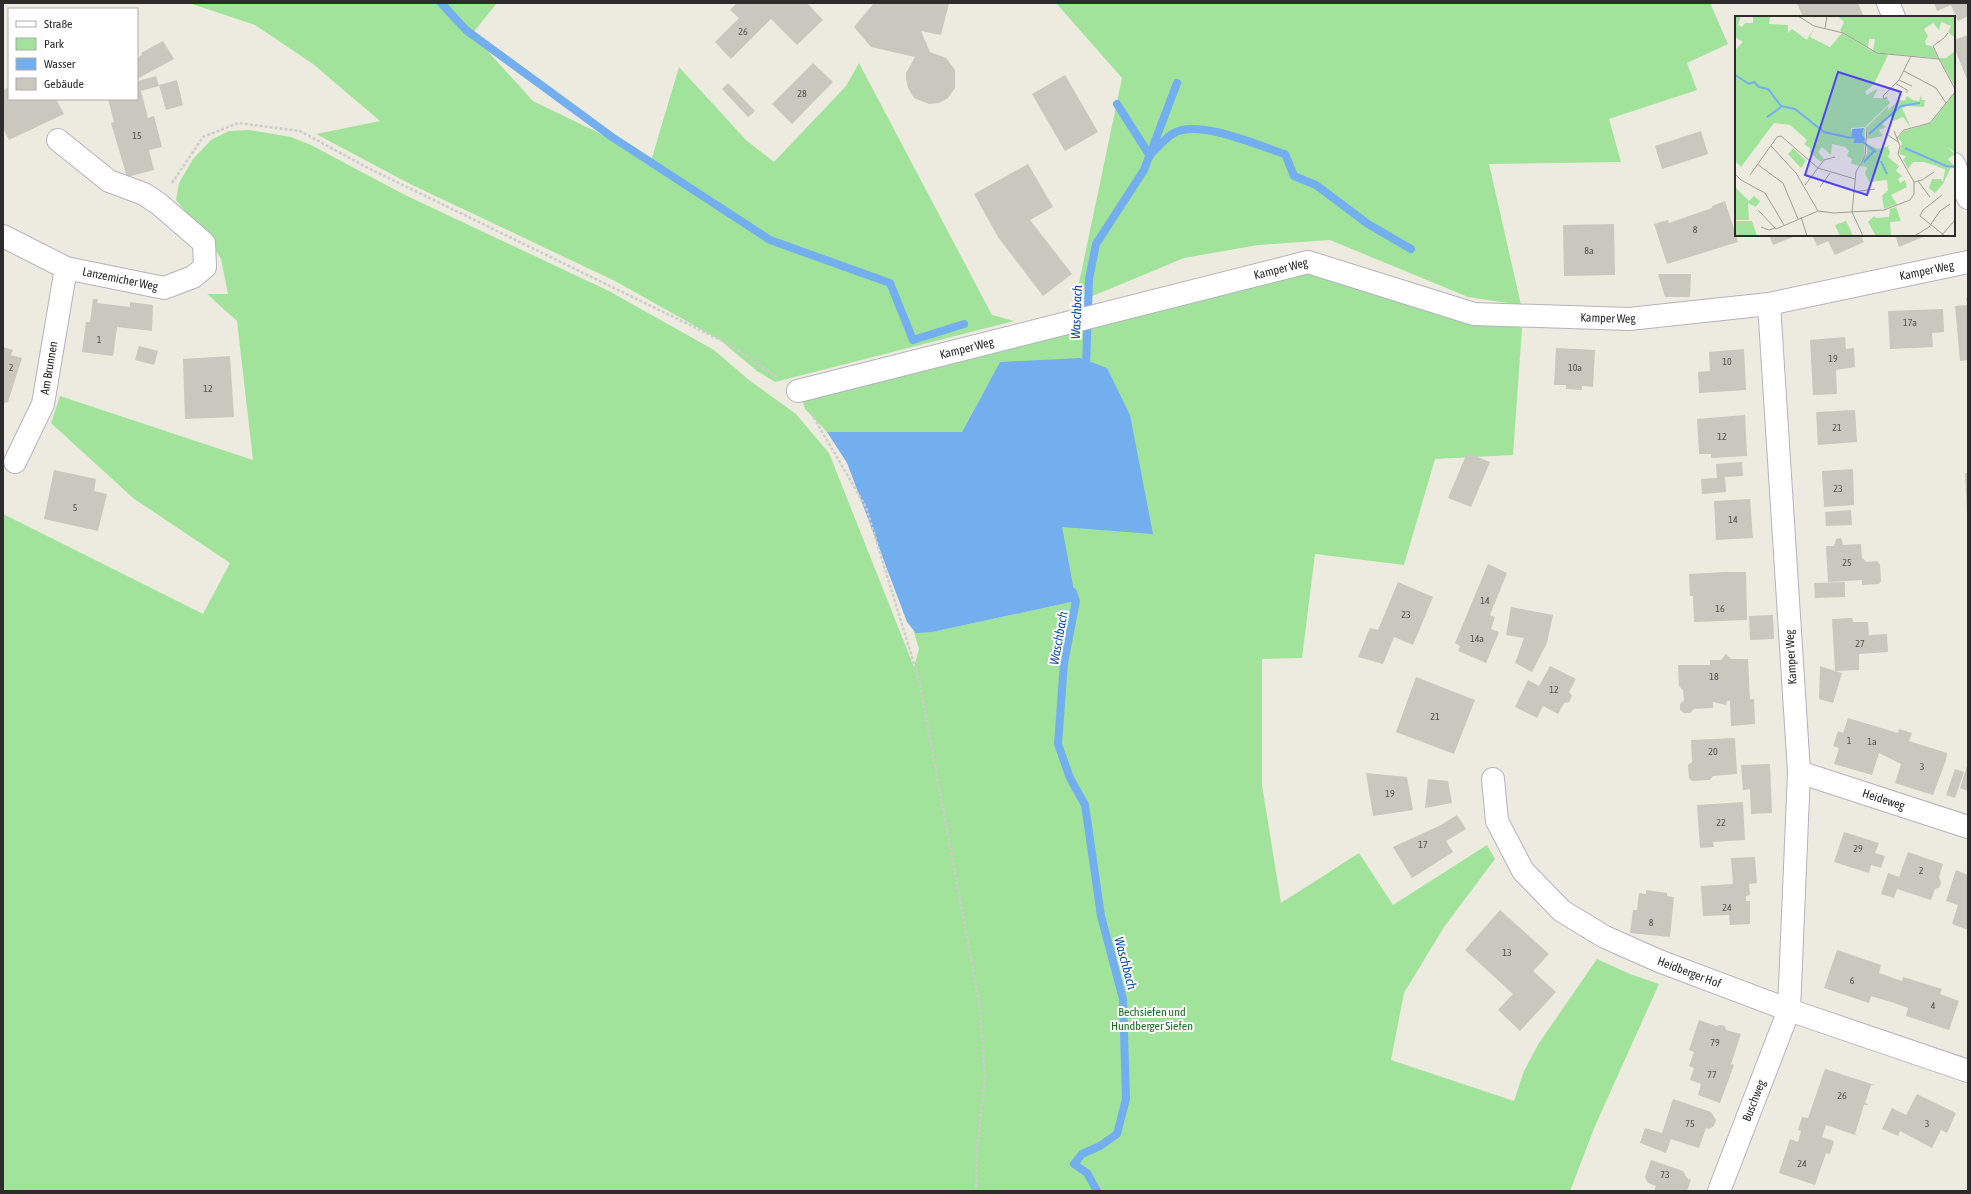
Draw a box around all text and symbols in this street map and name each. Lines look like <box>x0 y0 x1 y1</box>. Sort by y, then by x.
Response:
legend <box>8 8 138 100</box>
inset map <box>1735 16 1955 236</box>
text: Straße <box>44 17 72 31</box>
house number: 26 <box>738 26 748 37</box>
text: Park <box>44 37 65 51</box>
text: Wasser <box>44 57 76 71</box>
text: Gebäude <box>44 77 84 91</box>
house number: 28 <box>797 88 807 99</box>
house number: 15 <box>132 130 142 141</box>
house number: 8 <box>1693 224 1698 235</box>
house number: 8a <box>1584 245 1594 256</box>
street label: Kamper Weg <box>1252 255 1310 282</box>
street label: Kamper Weg <box>1898 258 1956 283</box>
street label: Lanzemicher Weg <box>81 265 160 294</box>
water label: Waschbach <box>1068 284 1085 339</box>
street label: Kamper Weg <box>1580 310 1637 326</box>
house number: 17a <box>1903 317 1917 328</box>
house number: 1 <box>97 334 102 345</box>
street label: Kamper Weg <box>938 335 996 362</box>
street label: Am Brunnen <box>38 340 61 396</box>
house number: 19 <box>1828 353 1838 364</box>
house number: 10 <box>1722 356 1732 367</box>
house number: 2 <box>9 362 14 373</box>
house number: 10a <box>1568 362 1582 373</box>
house number: 12 <box>203 383 213 394</box>
house number: 21 <box>1832 422 1842 433</box>
house number: 12 <box>1717 431 1727 442</box>
house number: 23 <box>1833 483 1843 494</box>
house number: 5 <box>73 502 78 513</box>
house number: 14 <box>1728 514 1738 525</box>
house number: 25 <box>1842 557 1852 568</box>
house number: 14 <box>1480 595 1490 606</box>
house number: 16 <box>1715 603 1725 614</box>
water label: Waschbach <box>1046 609 1071 666</box>
house number: 23 <box>1401 609 1411 620</box>
street label: Kamper Weg <box>1783 628 1799 685</box>
house number: 14a <box>1470 633 1484 644</box>
house number: 27 <box>1855 638 1865 649</box>
house number: 18 <box>1709 671 1719 682</box>
house number: 12 <box>1549 684 1559 695</box>
house number: 21 <box>1430 711 1440 722</box>
house number: 1 <box>1847 735 1852 746</box>
house number: 1a <box>1867 736 1877 747</box>
house number: 20 <box>1708 746 1718 757</box>
house number: 3 <box>1920 761 1925 772</box>
street label: Heideweg <box>1861 786 1907 813</box>
house number: 19 <box>1385 788 1395 799</box>
house number: 22 <box>1716 817 1726 828</box>
house number: 17 <box>1418 839 1428 850</box>
house number: 29 <box>1853 843 1863 854</box>
house number: 2 <box>1919 865 1924 876</box>
house number: 24 <box>1722 902 1732 913</box>
house number: 8 <box>1649 917 1654 928</box>
water label: Waschbach <box>1111 935 1140 992</box>
house number: 13 <box>1502 947 1512 958</box>
street label: Heidberger Hof <box>1655 954 1724 991</box>
house number: 6 <box>1850 975 1855 986</box>
house number: 4 <box>1931 1000 1936 1011</box>
park label: Bechsiefen und Hundberger Siefen <box>1111 1005 1193 1033</box>
house number: 79 <box>1710 1037 1720 1048</box>
house number: 77 <box>1707 1069 1717 1080</box>
street label: Buschweg <box>1740 1077 1769 1123</box>
house number: 26 <box>1837 1090 1847 1101</box>
house number: 75 <box>1685 1118 1695 1129</box>
house number: 3 <box>1925 1118 1930 1129</box>
house number: 24 <box>1797 1158 1807 1169</box>
house number: 73 <box>1660 1169 1670 1180</box>

